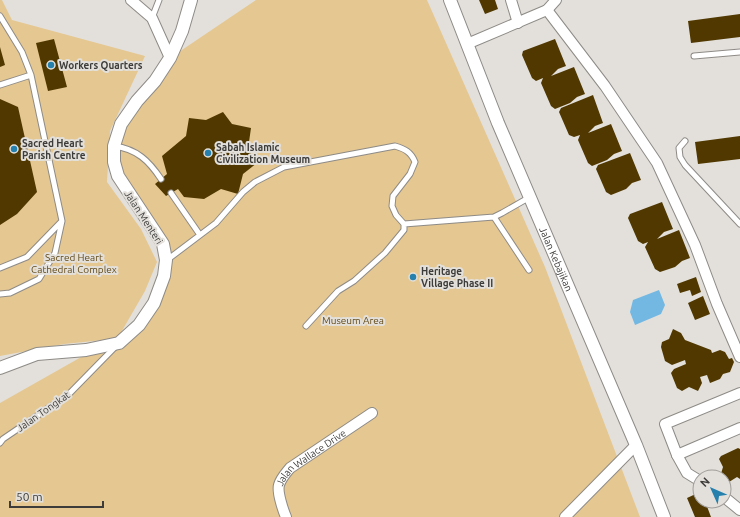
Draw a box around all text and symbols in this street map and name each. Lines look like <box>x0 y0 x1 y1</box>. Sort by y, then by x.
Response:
marker: Workers Quarters <box>46 60 56 70</box>
place label: Workers Quarters <box>59 60 143 71</box>
place label: Sacred Heart Parish Centre <box>22 138 86 161</box>
place label: Sabah Islamic Civilization Museum <box>216 142 310 165</box>
marker: Sacred Heart Parish Centre <box>9 144 19 154</box>
marker: Sabah Islamic Civilization Museum <box>203 148 213 158</box>
street label: Jalan Menteri <box>122 189 165 246</box>
street label: Jalan Kebajikan <box>537 225 575 293</box>
park label: Sacred Heart Cathedral Complex <box>31 252 117 275</box>
place label: Heritage Village Phase II <box>421 266 493 289</box>
marker: Heritage Village Phase II <box>408 272 418 282</box>
park label: Museum Area <box>322 315 384 326</box>
street label: Jalan Tongkat <box>15 389 72 434</box>
street label: Jalan Wallace Drive <box>274 427 348 487</box>
north arrow <box>692 469 732 509</box>
text: N <box>698 475 712 489</box>
scale bar <box>10 483 103 509</box>
text: 50 m <box>16 490 43 503</box>

